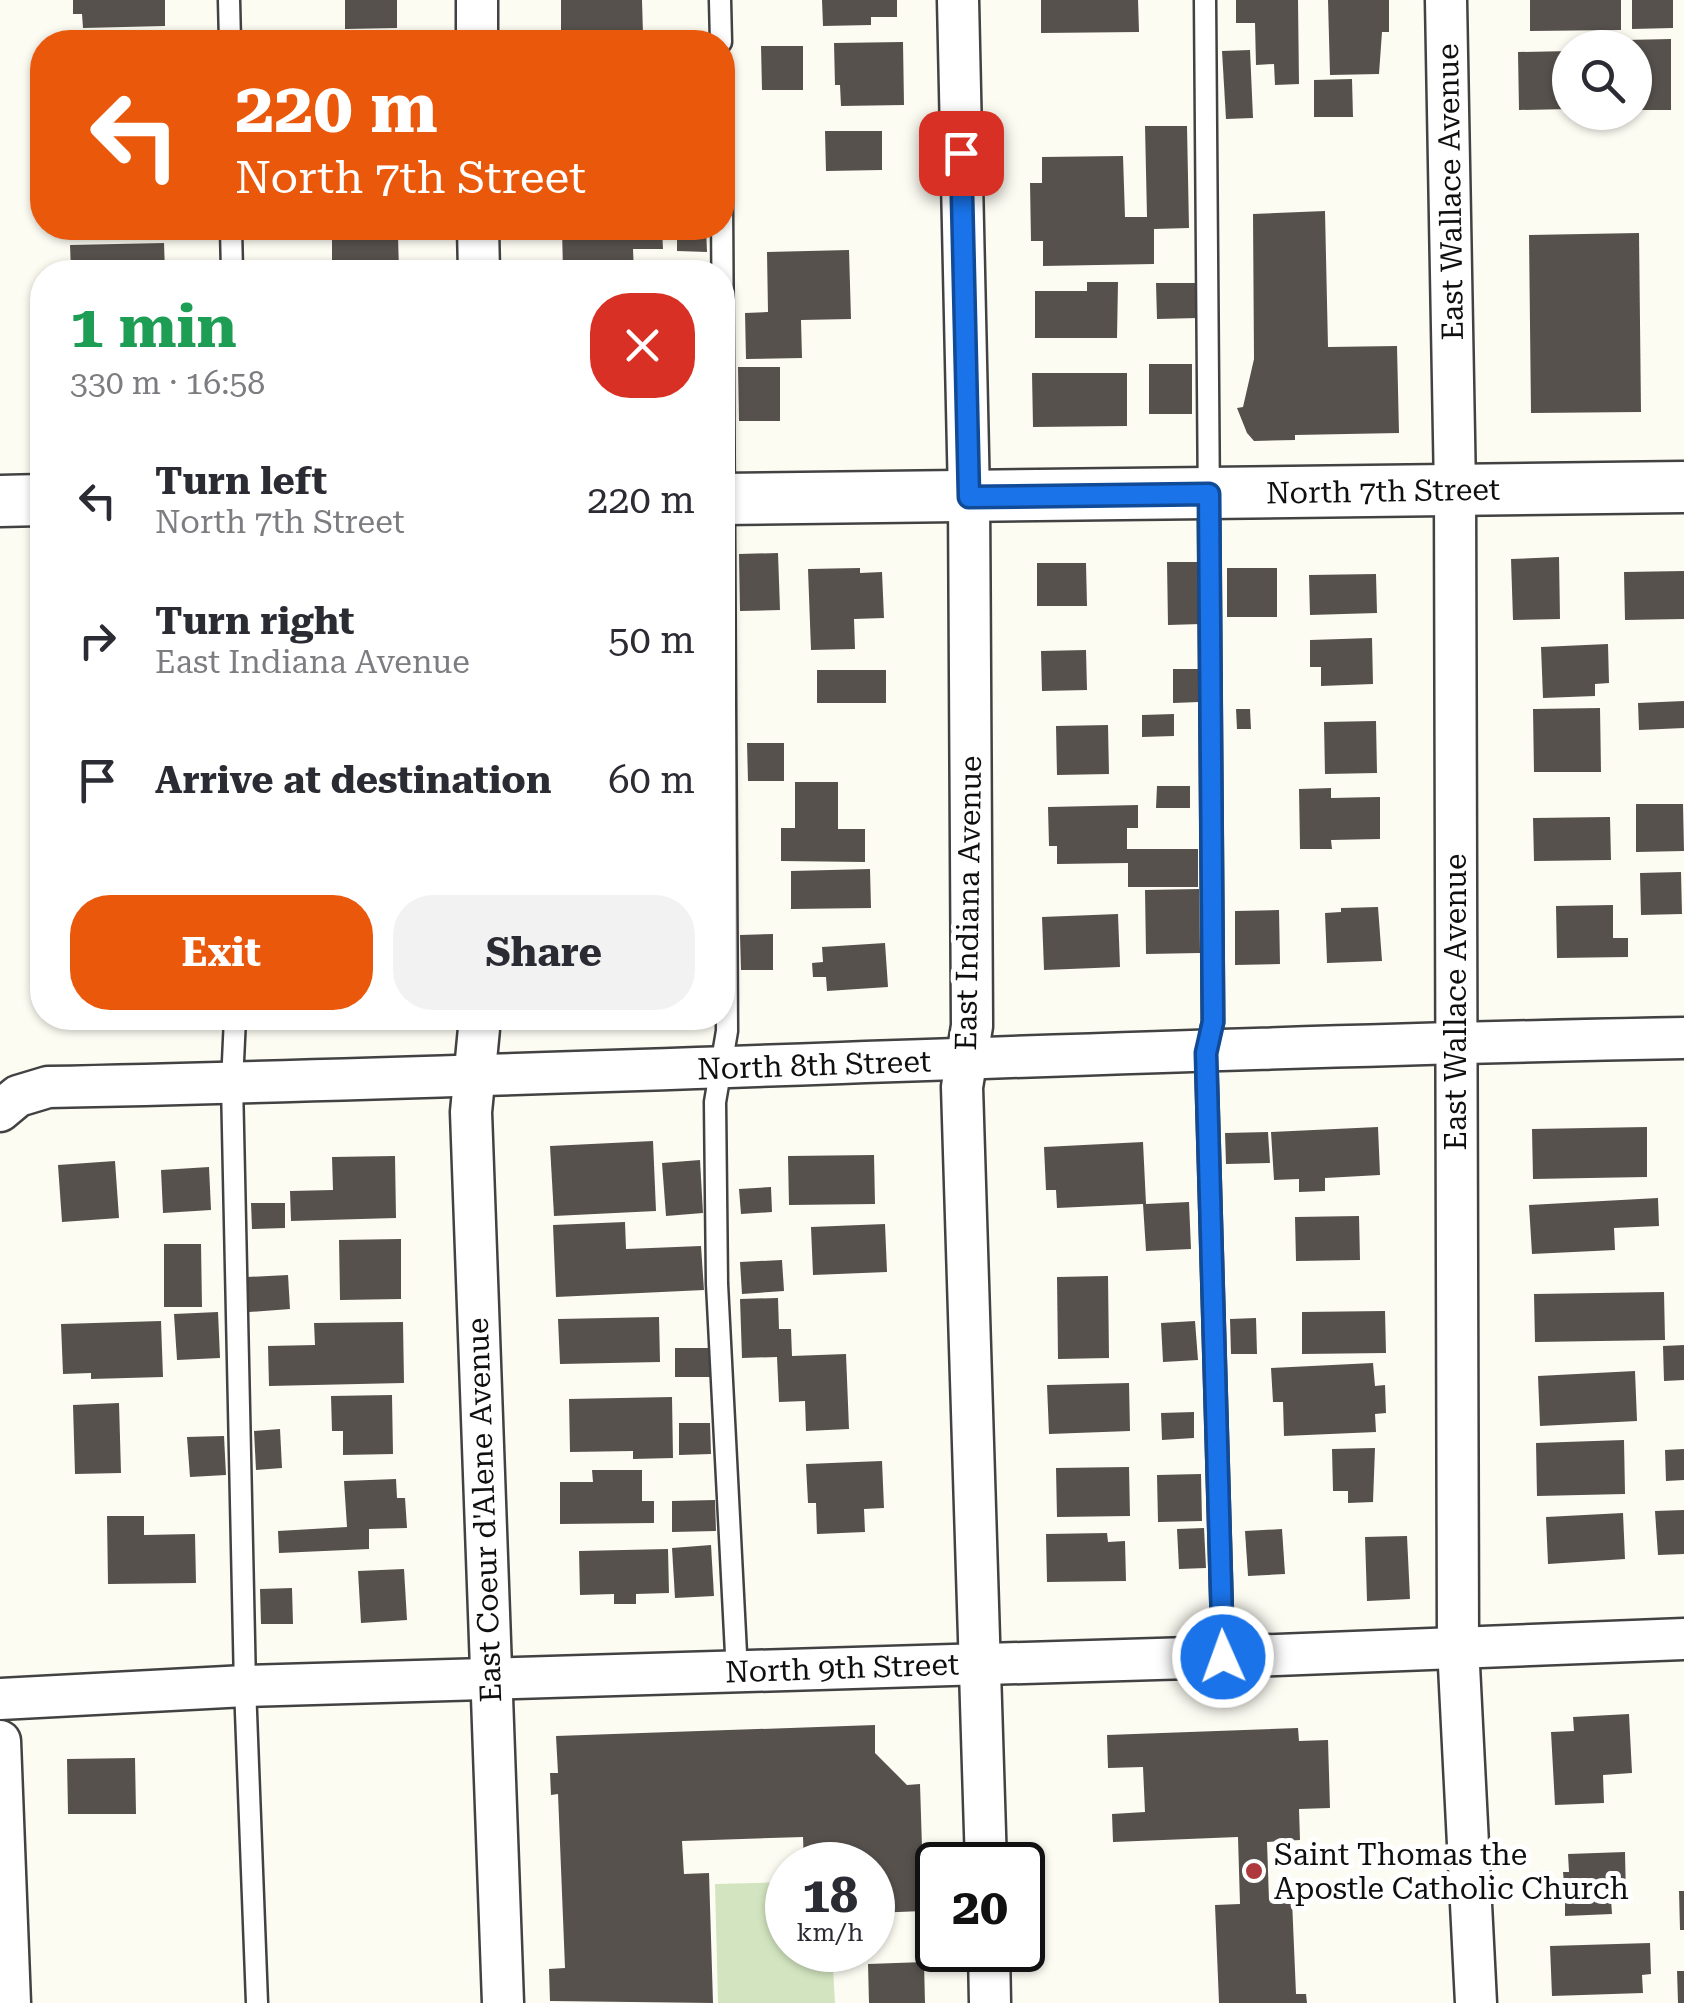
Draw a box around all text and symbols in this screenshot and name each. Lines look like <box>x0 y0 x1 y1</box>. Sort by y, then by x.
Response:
map controls <box>1552 30 1652 130</box>
button: search <box>1552 30 1652 130</box>
street label: East Wallace Avenue <box>1430 43 1470 341</box>
text: 220 m <box>235 67 438 149</box>
icon: left <box>70 70 200 200</box>
pin <box>919 111 1004 196</box>
icon: arrive <box>934 126 989 181</box>
text: North 7th Street <box>235 151 586 204</box>
text: 1 min <box>70 291 237 362</box>
button: close <box>590 293 695 398</box>
text: 330 m · 16:58 <box>70 364 265 402</box>
text: Turn left <box>155 459 327 503</box>
street label: North 7th Street <box>1266 471 1500 511</box>
icon: left <box>70 473 125 528</box>
text: 220 m <box>587 478 695 522</box>
text: North 7th Street <box>155 503 405 541</box>
text: Turn right <box>155 599 354 643</box>
icon: right <box>70 613 125 668</box>
text: 50 m <box>608 618 695 662</box>
text: East Indiana Avenue <box>155 643 470 681</box>
icon: arrive <box>70 753 125 808</box>
street label: East Indiana Avenue <box>948 755 988 1051</box>
text: Arrive at destination <box>155 758 551 802</box>
text: 60 m <box>608 758 695 802</box>
street label: East Wallace Avenue <box>1438 854 1473 1151</box>
button: Exit <box>70 895 373 1010</box>
button: Share <box>393 895 695 1010</box>
street label: North 8th Street <box>696 1043 932 1087</box>
street label: East Coeur d'Alene Avenue <box>460 1317 508 1703</box>
position arrow <box>1171 1605 1275 1709</box>
street label: North 9th Street <box>724 1646 960 1690</box>
place label: Saint Thomas the Apostle Catholic Church <box>1274 1837 1629 1906</box>
speed limit sign: 20 <box>915 1842 1045 1972</box>
marker: Saint Thomas the Apostle Catholic Church <box>1243 1860 1265 1882</box>
text: 18 <box>802 1866 858 1924</box>
text: km/h <box>797 1918 863 1947</box>

